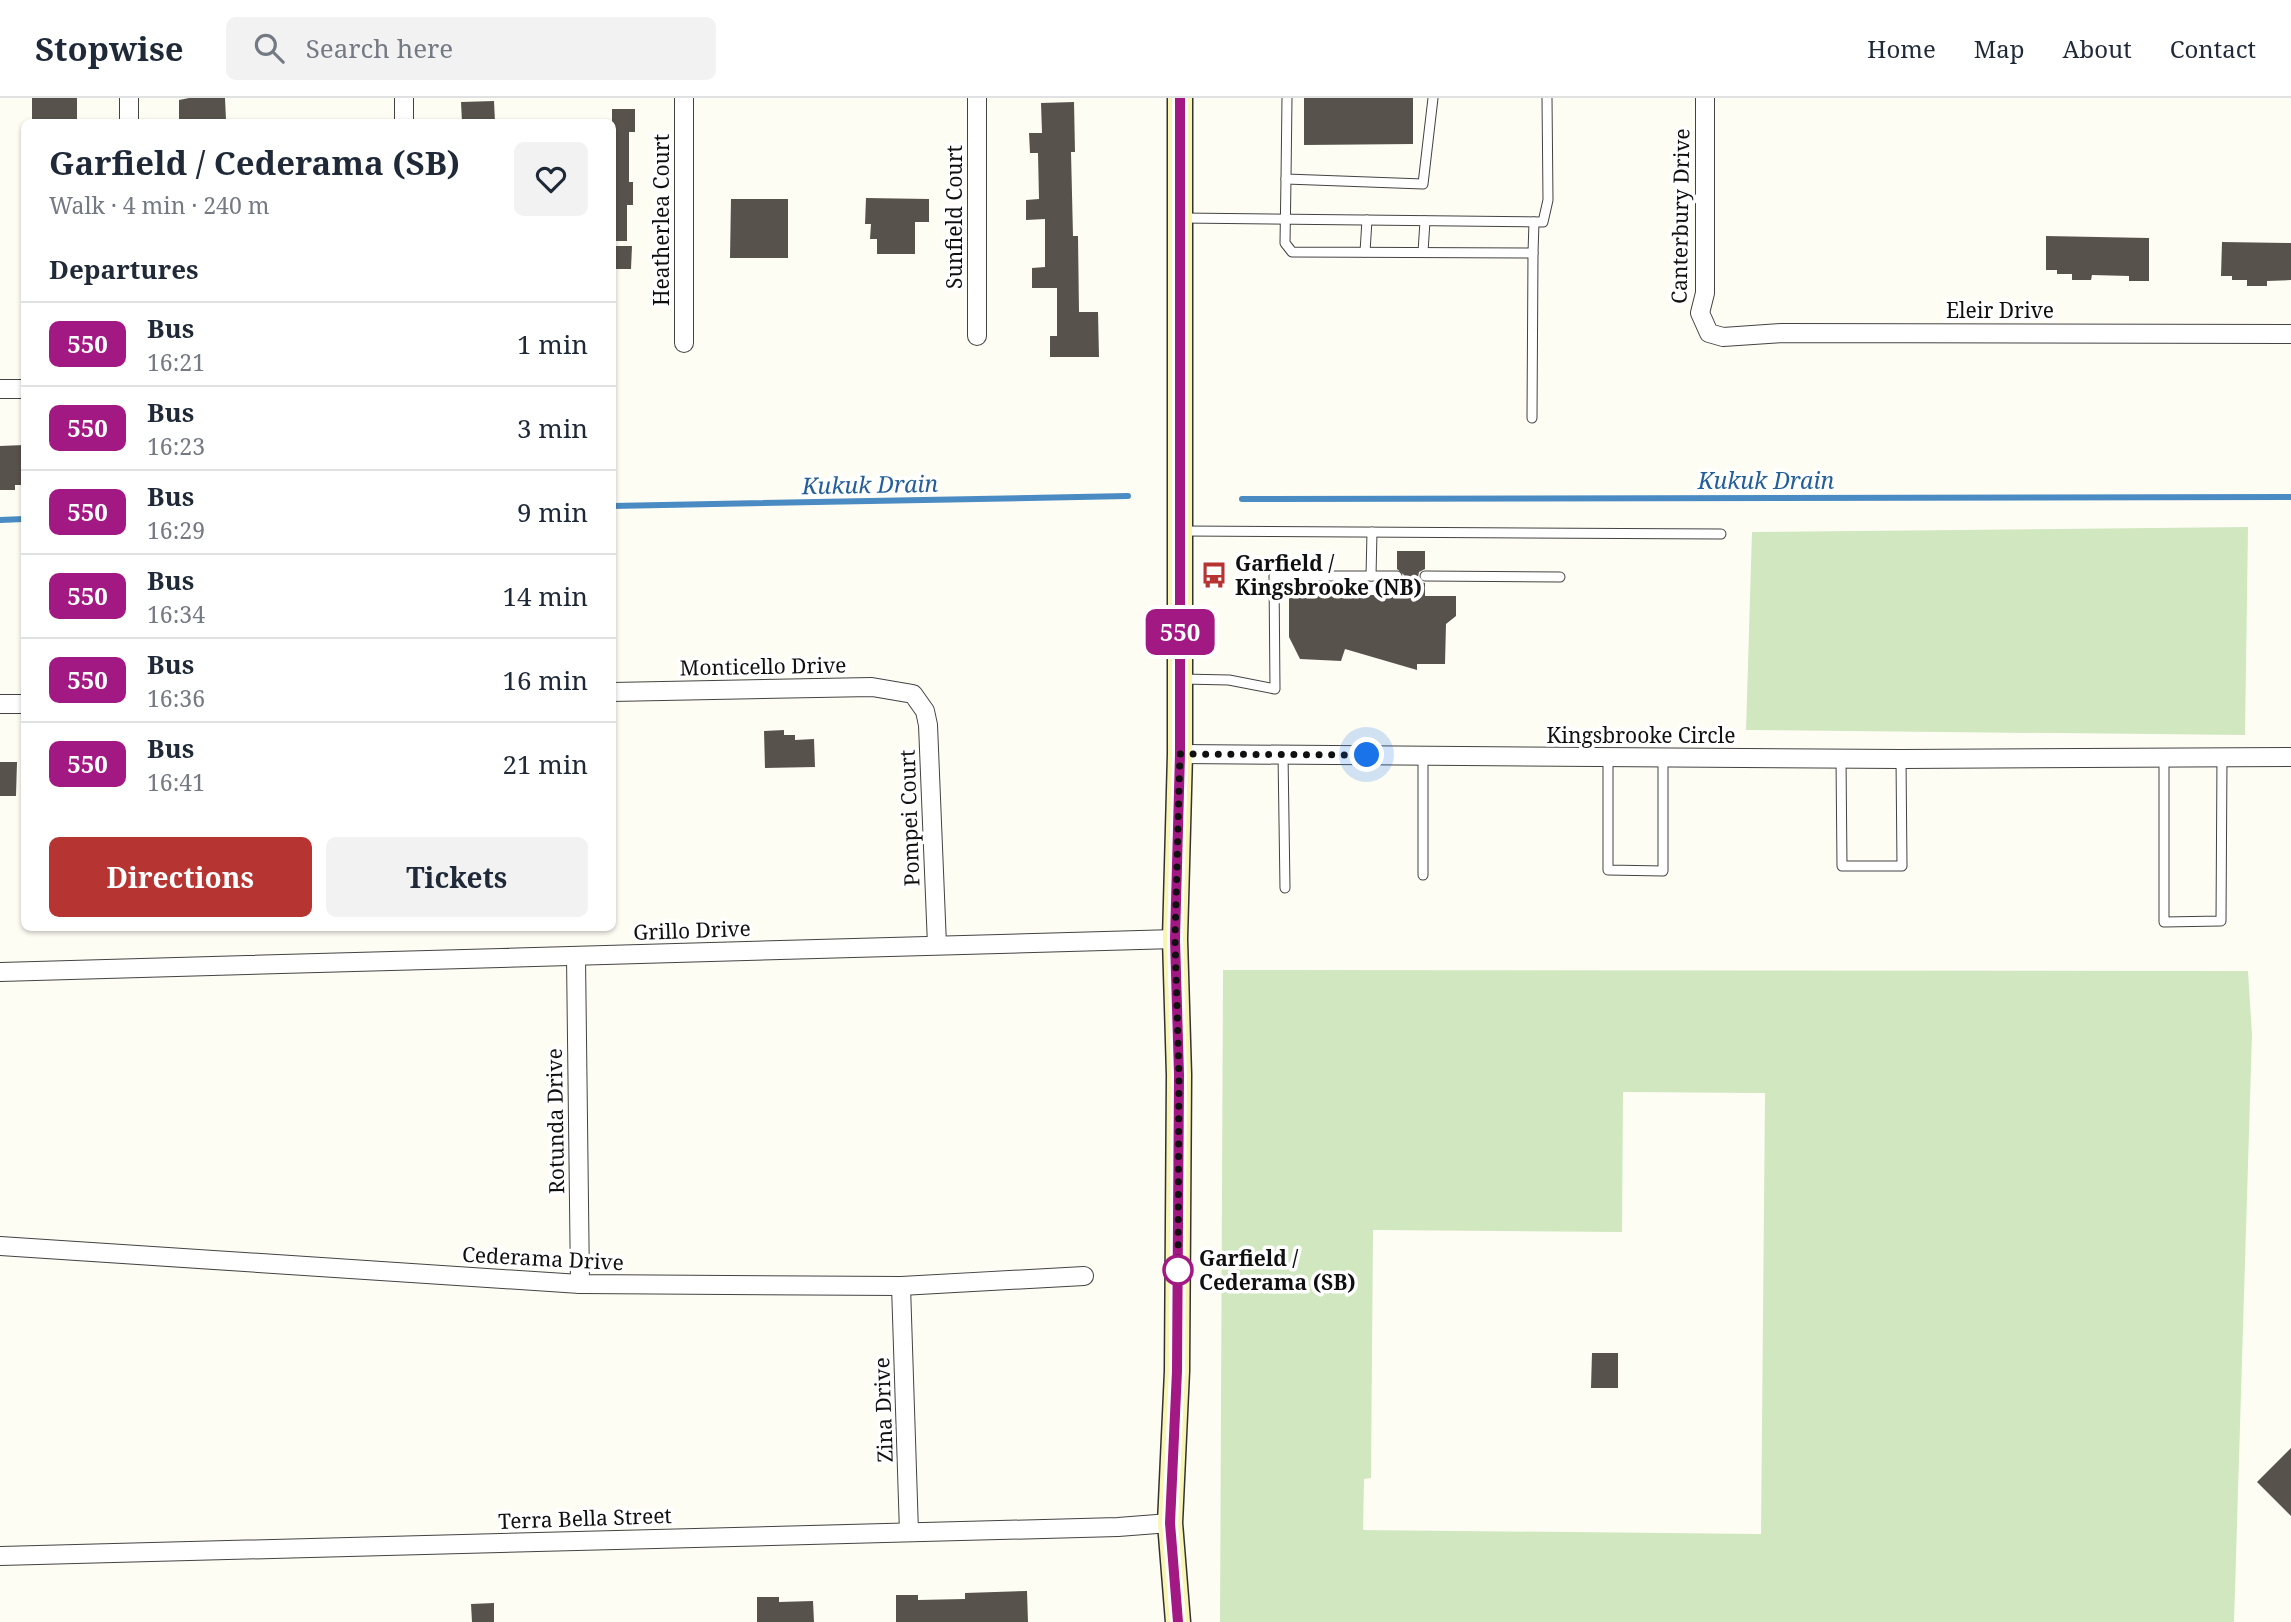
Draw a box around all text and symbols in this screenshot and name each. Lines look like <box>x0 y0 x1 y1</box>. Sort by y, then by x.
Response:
search box <box>226 17 716 80</box>
text: Stopwise <box>35 26 184 71</box>
icon: search <box>250 29 288 67</box>
text: Search here <box>306 30 453 66</box>
text: Home <box>1867 32 1936 65</box>
text: Map <box>1974 32 2025 65</box>
text: About <box>2063 32 2132 65</box>
text: Contact <box>2170 32 2256 65</box>
street label: Canterbury Drive <box>1664 128 1696 304</box>
street label: Heatherlea Court <box>647 134 675 306</box>
text: Garfield / Cederama (SB) <box>49 140 460 185</box>
button: heart <box>514 142 588 216</box>
street label: Sunfield Court <box>940 145 968 289</box>
text: Walk · 4 min · 240 m <box>49 189 269 221</box>
text: Departures <box>49 251 199 287</box>
street label: Eleir Drive <box>1946 296 2054 324</box>
text: Bus <box>147 310 194 346</box>
text: 1 min <box>517 326 588 362</box>
text: 550 <box>67 327 108 360</box>
text: 16:21 <box>147 346 205 378</box>
text: Bus <box>147 394 194 430</box>
text: 3 min <box>517 410 588 446</box>
text: 550 <box>67 411 108 444</box>
text: 16:23 <box>147 430 205 462</box>
water label: Kukuk Drain <box>1697 464 1834 496</box>
water label: Kukuk Drain <box>801 467 939 501</box>
text: Bus <box>147 478 194 514</box>
text: 9 min <box>517 494 588 530</box>
text: 550 <box>67 495 108 528</box>
text: 16:29 <box>147 514 205 546</box>
place label: Garfield / Kingsbrooke (NB) <box>1235 549 1422 601</box>
bus stop icon: Garfield / Kingsbrooke (NB) <box>1199 560 1229 590</box>
text: Bus <box>147 562 194 598</box>
text: 14 min <box>503 578 588 614</box>
text: 550 <box>67 579 108 612</box>
text: 16:34 <box>147 598 205 630</box>
line badge: 550 <box>1140 609 1220 655</box>
text: 550 <box>1160 615 1200 648</box>
text: Bus <box>147 646 194 682</box>
street label: Monticello Drive <box>679 651 847 681</box>
text: 16 min <box>503 662 588 698</box>
text: 550 <box>67 663 108 696</box>
text: 16:36 <box>147 682 205 714</box>
street label: Kingsbrooke Circle <box>1547 721 1735 749</box>
text: Bus <box>147 730 194 766</box>
your location <box>1349 737 1384 772</box>
text: 21 min <box>503 746 588 782</box>
text: 550 <box>67 747 108 780</box>
street label: Pompei Court <box>893 749 925 887</box>
text: 16:41 <box>147 766 205 798</box>
button: Directions <box>49 837 312 917</box>
button: Tickets <box>326 837 588 917</box>
street label: Grillo Drive <box>633 914 751 946</box>
street label: Rotunda Drive <box>540 1048 570 1194</box>
street label: Cederama Drive <box>461 1240 625 1276</box>
place label: Garfield / Cederama (SB) <box>1199 1244 1356 1296</box>
marker: Garfield / Cederama (SB) <box>1163 1255 1193 1285</box>
street label: Zina Drive <box>867 1357 899 1463</box>
street label: Terra Bella Street <box>498 1501 672 1535</box>

